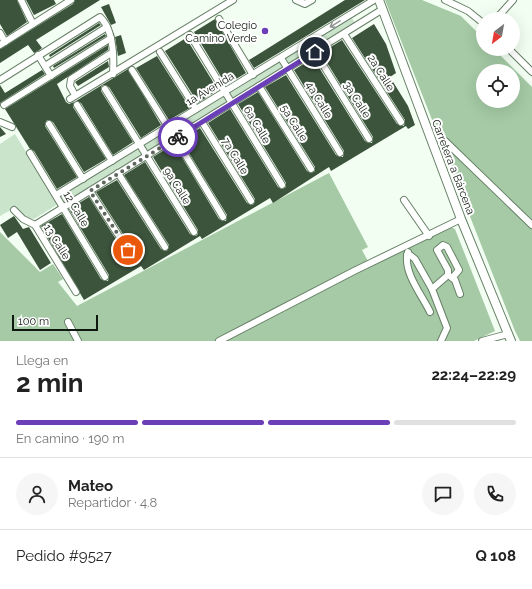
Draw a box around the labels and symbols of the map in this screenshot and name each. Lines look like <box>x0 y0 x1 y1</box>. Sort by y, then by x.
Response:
north arrow <box>476 12 520 56</box>
place label: Colegio Camino Verde <box>185 19 258 45</box>
one-way arrow <box>329 21 341 29</box>
marker: Colegio Camino Verde <box>260 26 270 36</box>
pin <box>298 35 332 69</box>
street label: 2a Calle <box>365 52 398 94</box>
street label: 1a Avenida <box>184 70 236 108</box>
street label: 4a Calle <box>303 79 335 121</box>
street label: 3a Calle <box>341 79 374 121</box>
street label: 5a Calle <box>278 102 311 144</box>
street label: 6a Calle <box>241 104 274 147</box>
courier <box>158 117 198 157</box>
street label: Carretera a Bárcena <box>429 118 477 216</box>
street label: 7a Calle <box>219 135 251 177</box>
street label: 9a Calle <box>161 165 194 207</box>
street label: 12 Calle <box>60 189 92 230</box>
street label: 13 Calle <box>41 222 73 263</box>
pin <box>111 233 145 267</box>
scale bar <box>12 313 98 332</box>

